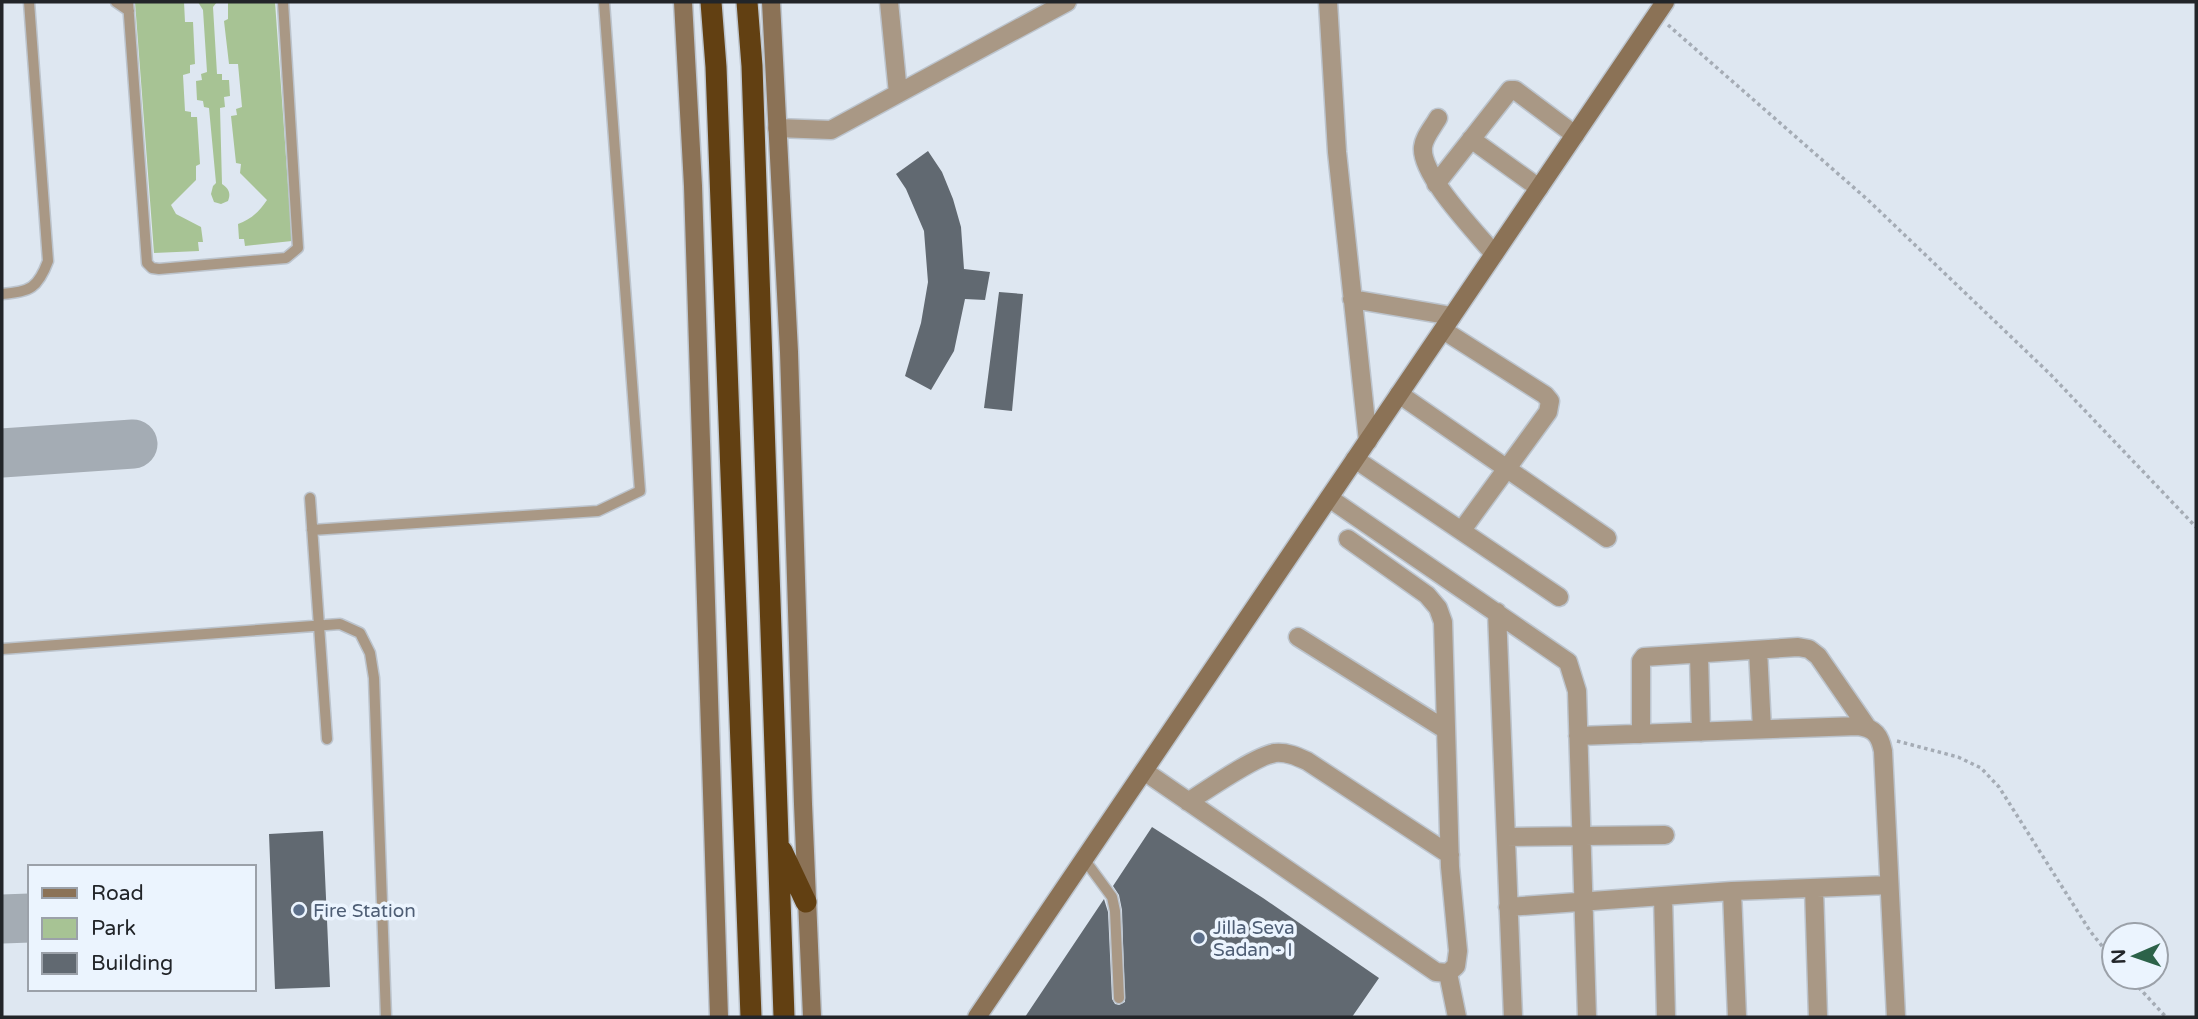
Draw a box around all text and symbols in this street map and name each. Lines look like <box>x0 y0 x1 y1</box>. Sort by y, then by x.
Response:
legend <box>28 865 256 991</box>
text: Road <box>91 881 144 906</box>
place label: Fire Station <box>313 900 416 922</box>
marker: Fire Station <box>291 902 307 918</box>
text: Park <box>91 916 136 941</box>
place label: Jilla Seva Sadan - I <box>1213 917 1295 961</box>
north arrow <box>2100 921 2170 991</box>
marker: Jilla Seva Sadan - I <box>1191 930 1207 946</box>
text: N <box>2108 949 2130 965</box>
text: Building <box>91 951 173 976</box>

